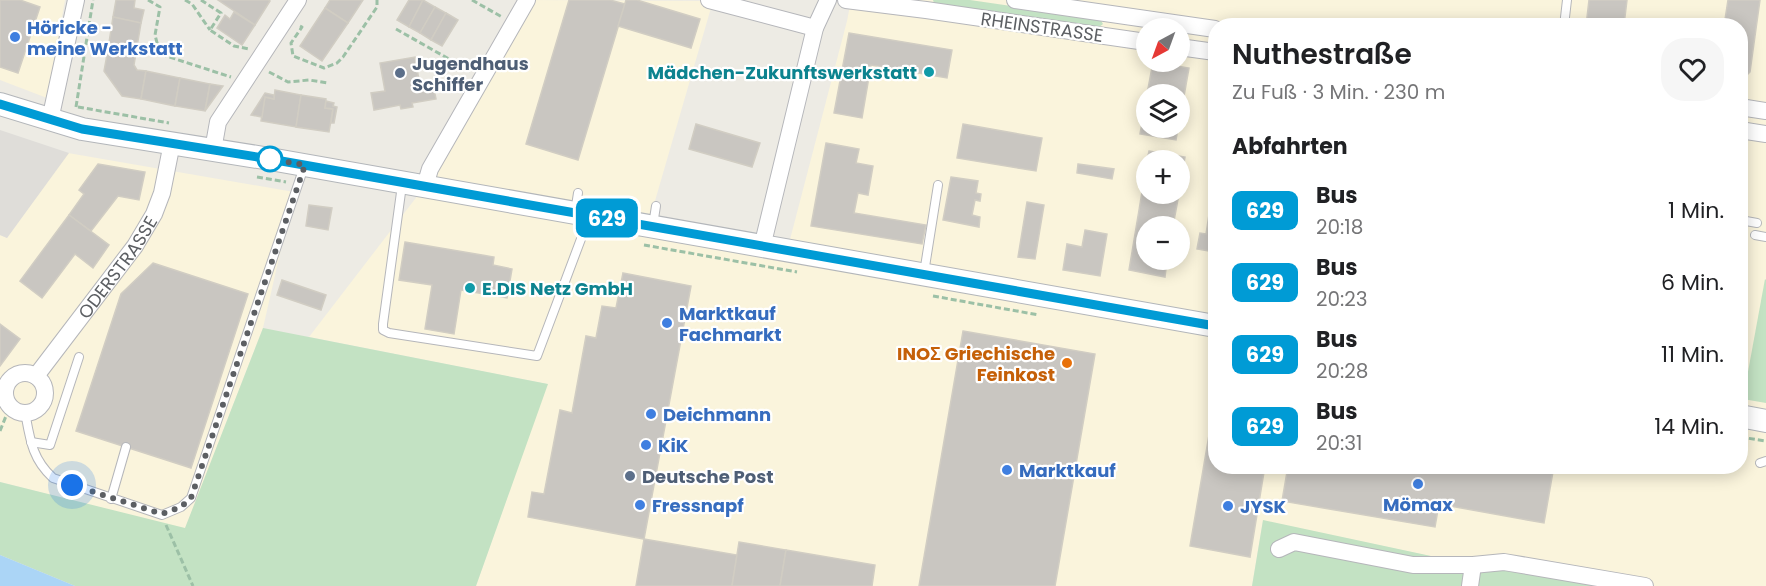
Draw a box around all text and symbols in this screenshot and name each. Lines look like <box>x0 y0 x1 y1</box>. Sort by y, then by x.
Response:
street label: RHEINSTRASSE <box>979 6 1105 48</box>
place label: Höricke - meine Werkstatt <box>27 15 183 61</box>
north arrow <box>1136 18 1190 72</box>
map controls <box>1136 18 1190 270</box>
marker: Höricke - meine Werkstatt <box>8 30 22 44</box>
text: Nuthestraße <box>1232 35 1412 74</box>
button: heart <box>1661 38 1724 101</box>
place label: Jugendhaus Schiffer <box>412 51 529 97</box>
place label: Mädchen-Zukunftswerkstatt <box>648 60 917 85</box>
marker: Mädchen-Zukunftswerkstatt <box>922 65 936 79</box>
marker: Jugendhaus Schiffer <box>393 66 407 80</box>
text: Zu Fuß · 3 Min. · 230 m <box>1232 78 1445 106</box>
button: layers <box>1136 84 1190 138</box>
text: Abfahrten <box>1232 131 1348 162</box>
unlabelled marker <box>257 146 283 172</box>
button: + <box>1136 150 1190 204</box>
text: Bus <box>1316 180 1358 211</box>
text: 1 Min. <box>1668 195 1724 226</box>
text: 629 <box>1246 196 1284 225</box>
line badge: 629 <box>572 198 642 238</box>
text: 629 <box>588 204 626 233</box>
street label: ODERSTRASSE <box>72 211 163 323</box>
text: 20:18 <box>1316 213 1363 241</box>
button: − <box>1136 216 1190 270</box>
text: Bus <box>1316 252 1358 283</box>
text: 6 Min. <box>1661 267 1724 298</box>
text: 629 <box>1246 268 1284 297</box>
place label: E.DIS Netz GmbH <box>482 276 633 301</box>
marker: E.DIS Netz GmbH <box>463 281 477 295</box>
text: 20:23 <box>1316 285 1368 313</box>
place label: Marktkauf Fachmarkt <box>679 301 782 347</box>
marker: Marktkauf Fachmarkt <box>660 316 674 330</box>
text: Bus <box>1316 324 1358 355</box>
text: 11 Min. <box>1661 339 1724 370</box>
text: 629 <box>1246 340 1284 369</box>
place label: INOΣ Griechische Feinkost <box>897 341 1055 387</box>
marker: INOΣ Griechische Feinkost <box>1060 356 1074 370</box>
text: 20:28 <box>1316 357 1368 385</box>
text: Bus <box>1316 396 1358 427</box>
place label: Deichmann <box>663 402 771 427</box>
marker: Deichmann <box>644 407 658 421</box>
text: 14 Min. <box>1654 411 1724 442</box>
text: 629 <box>1246 412 1284 441</box>
text: 20:31 <box>1316 429 1363 457</box>
place label: KiK <box>658 433 689 458</box>
marker: KiK <box>639 438 653 452</box>
place label: Marktkauf <box>1019 458 1116 483</box>
marker: Marktkauf <box>1000 463 1014 477</box>
place label: Deutsche Post <box>642 464 774 489</box>
marker: Deutsche Post <box>623 469 637 483</box>
your location <box>57 470 87 500</box>
marker: Mömax <box>1411 477 1425 491</box>
place label: Mömax <box>1383 492 1453 517</box>
place label: Fressnapf <box>652 493 744 518</box>
place label: JYSK <box>1240 494 1287 519</box>
marker: Fressnapf <box>633 498 647 512</box>
marker: JYSK <box>1221 499 1235 513</box>

